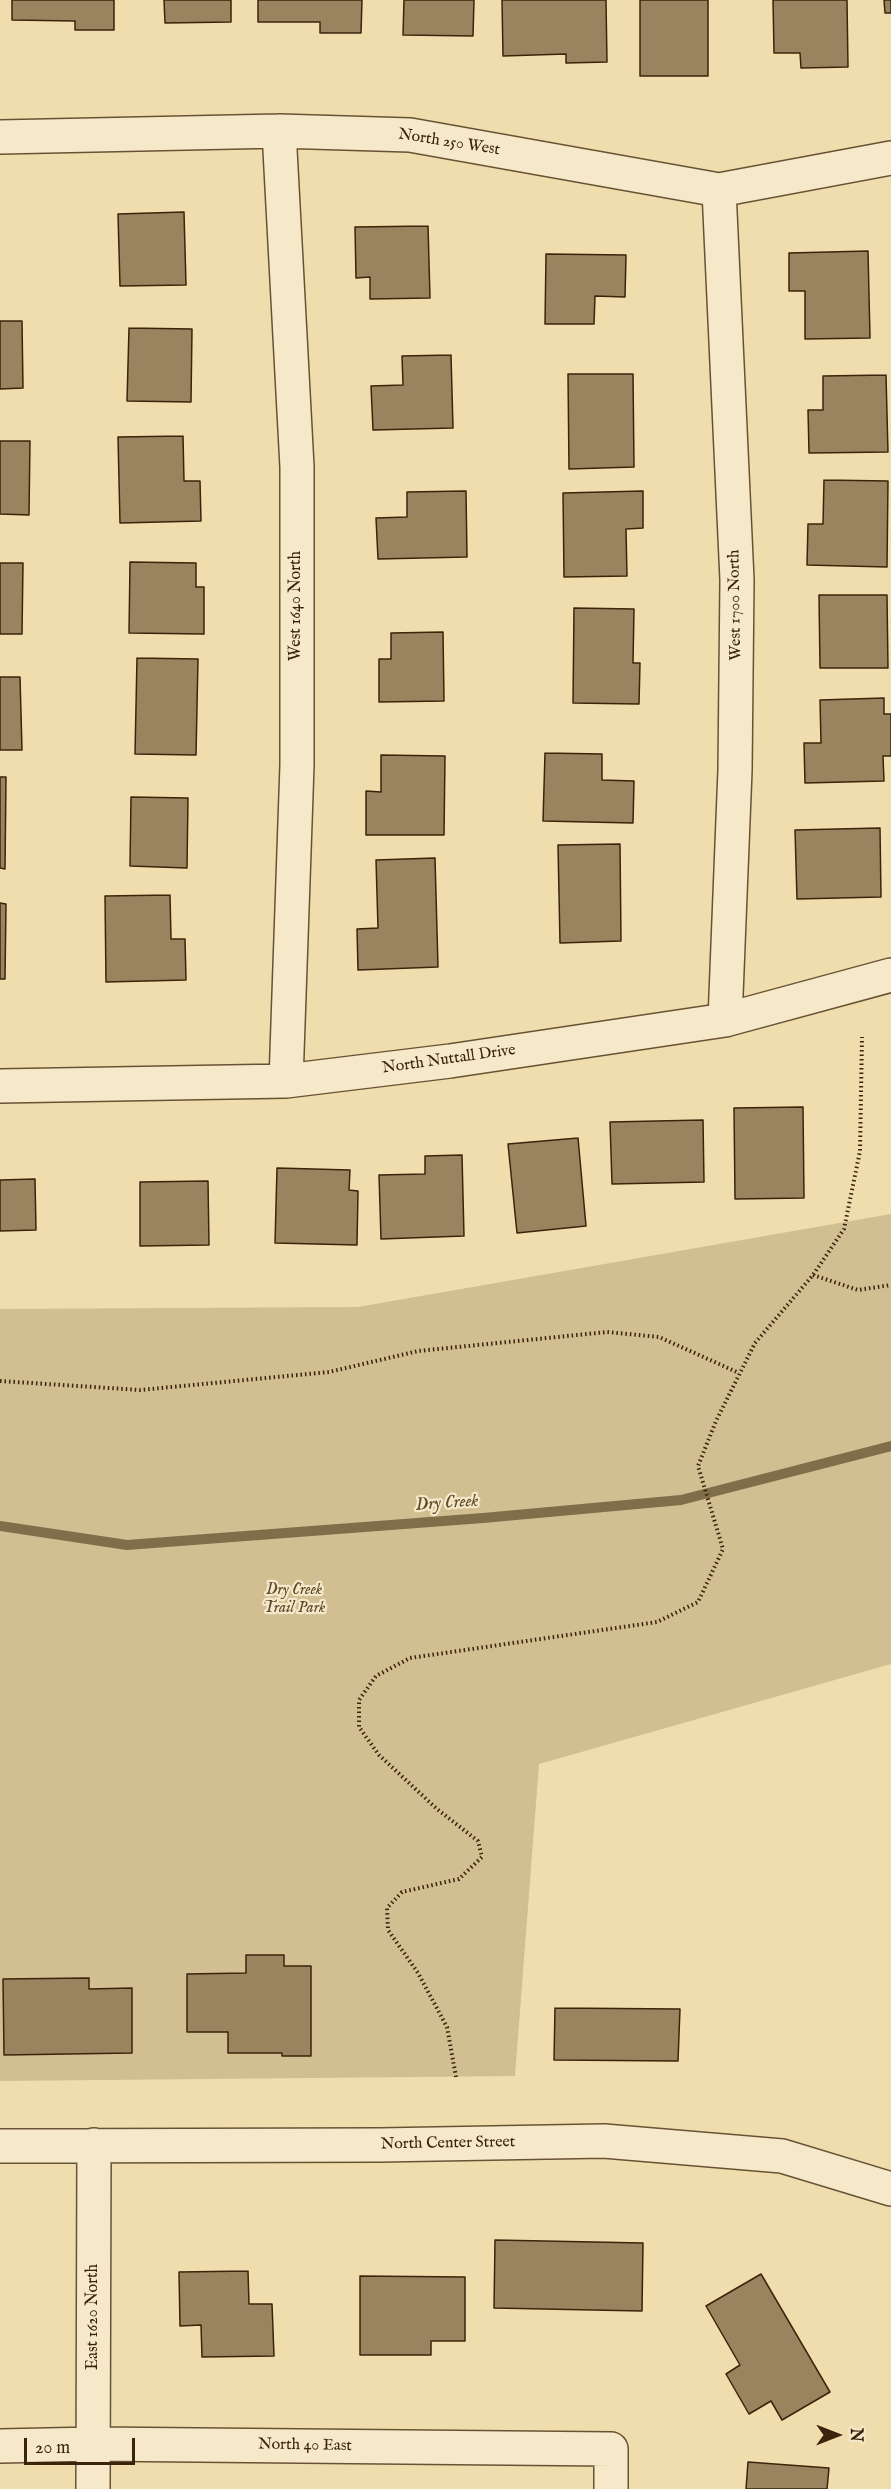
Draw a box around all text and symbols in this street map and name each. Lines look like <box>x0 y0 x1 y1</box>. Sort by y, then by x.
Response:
street label: North 250 West <box>397 125 501 161</box>
street label: West 1700 North <box>725 549 747 661</box>
street label: West 1640 North <box>287 551 307 661</box>
street label: North Nuttall Drive <box>381 1041 517 1079</box>
water label: Dry Creek <box>415 1491 479 1517</box>
park label: Dry Creek Trail Park <box>263 1581 325 1619</box>
street label: North Center Street <box>381 2133 515 2155</box>
street label: East 1620 North <box>84 2264 104 2370</box>
north arrow <box>807 2405 867 2465</box>
scale bar <box>27 2426 138 2464</box>
text: N <box>845 2428 865 2442</box>
street label: North 40 East <box>258 2436 352 2456</box>
text: 20 m <box>35 2437 70 2460</box>

